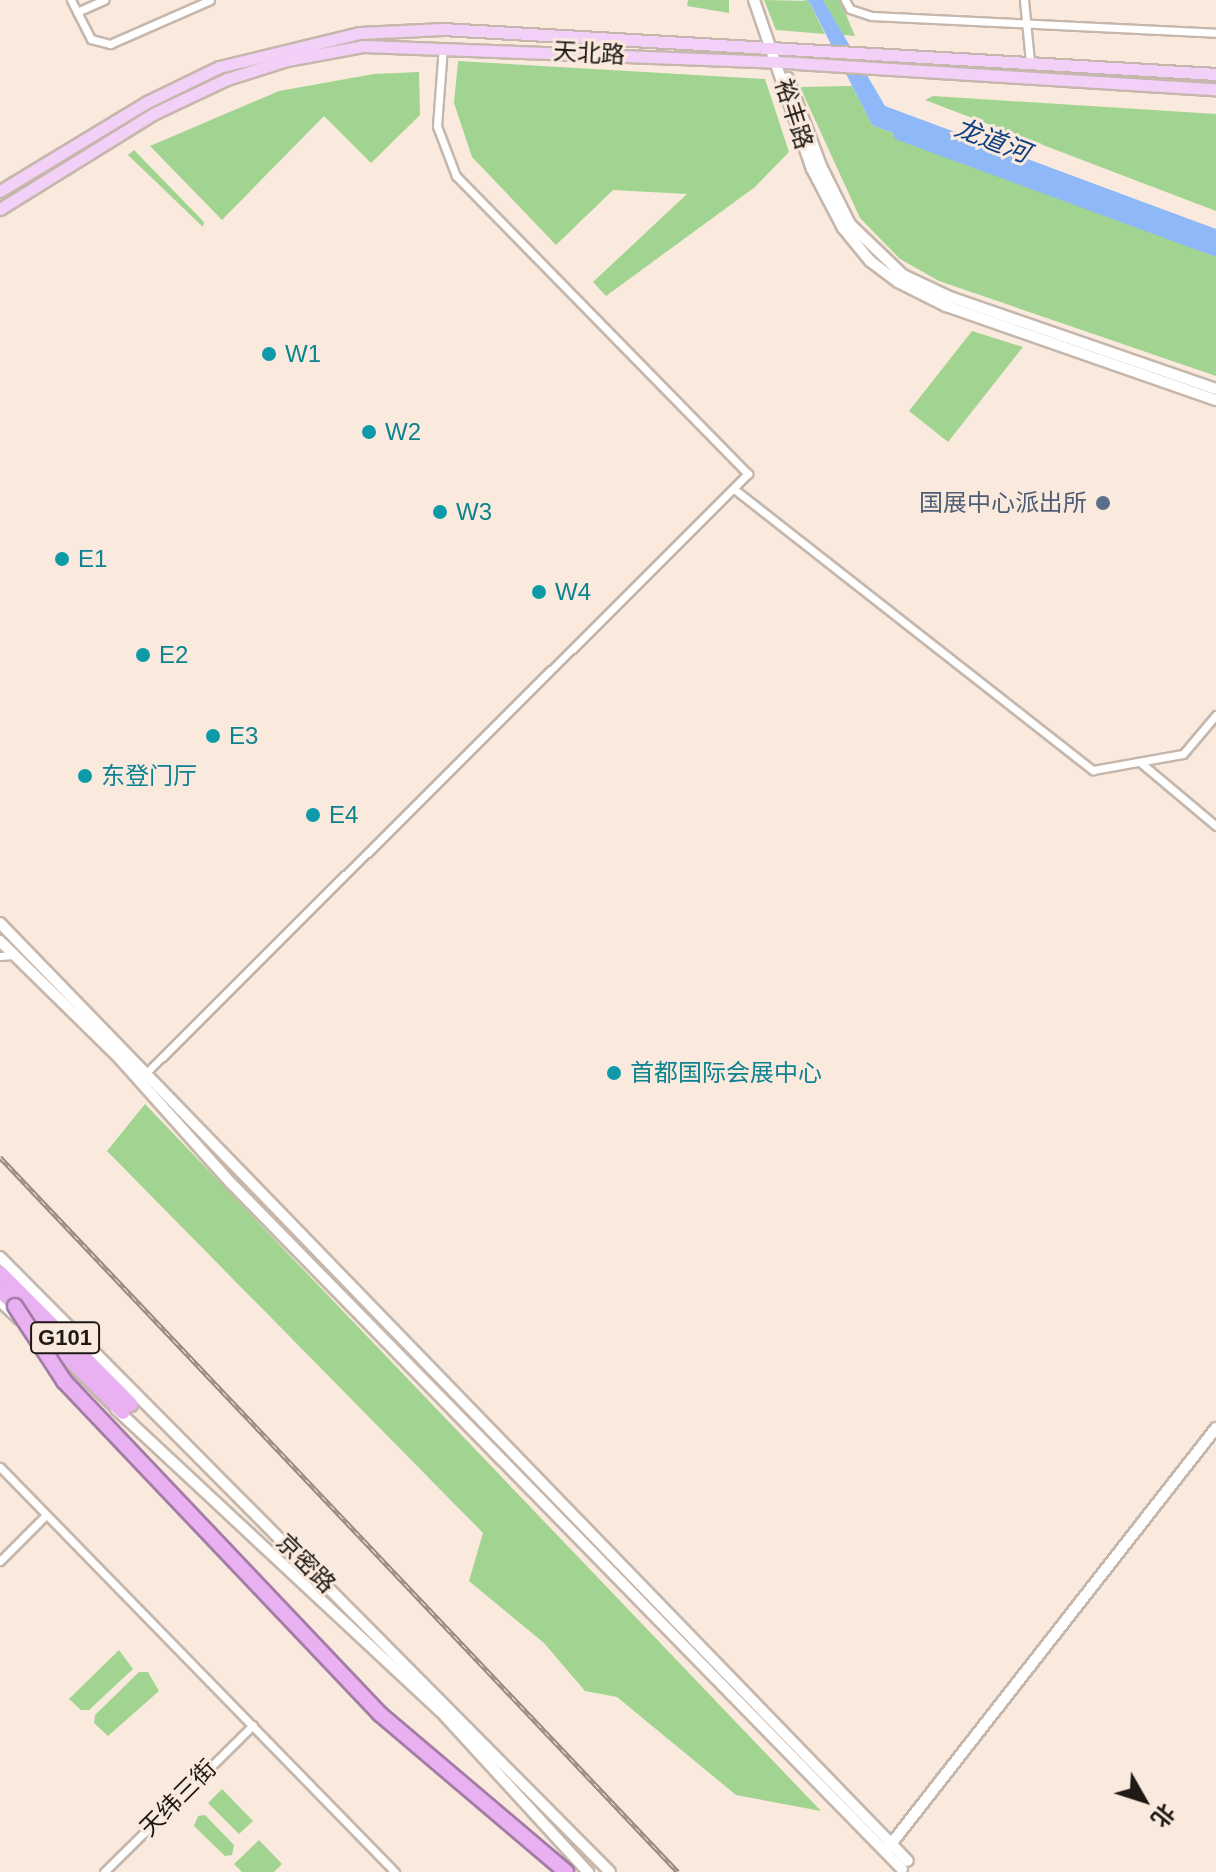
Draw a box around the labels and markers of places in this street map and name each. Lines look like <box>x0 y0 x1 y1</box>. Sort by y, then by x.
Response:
place label: W1 <box>285 340 321 368</box>
marker: W1 <box>260 345 278 363</box>
place label: W2 <box>385 418 421 446</box>
marker: W2 <box>360 423 378 441</box>
place label: 国展中心派出所 <box>919 489 1087 517</box>
marker: 国展中心派出所 <box>1094 494 1112 512</box>
place label: W3 <box>456 498 492 526</box>
marker: W3 <box>431 503 449 521</box>
place label: E1 <box>78 545 107 573</box>
marker: E1 <box>53 550 71 568</box>
place label: W4 <box>555 578 591 606</box>
marker: W4 <box>530 583 548 601</box>
place label: E2 <box>159 641 188 669</box>
marker: E2 <box>134 646 152 664</box>
place label: E3 <box>229 722 258 750</box>
marker: E3 <box>204 727 222 745</box>
place label: 东登门厅 <box>101 762 197 790</box>
marker: 东登门厅 <box>76 767 94 785</box>
place label: E4 <box>329 801 358 829</box>
marker: E4 <box>304 806 322 824</box>
place label: 首都国际会展中心 <box>630 1059 822 1087</box>
marker: 首都国际会展中心 <box>605 1064 623 1082</box>

